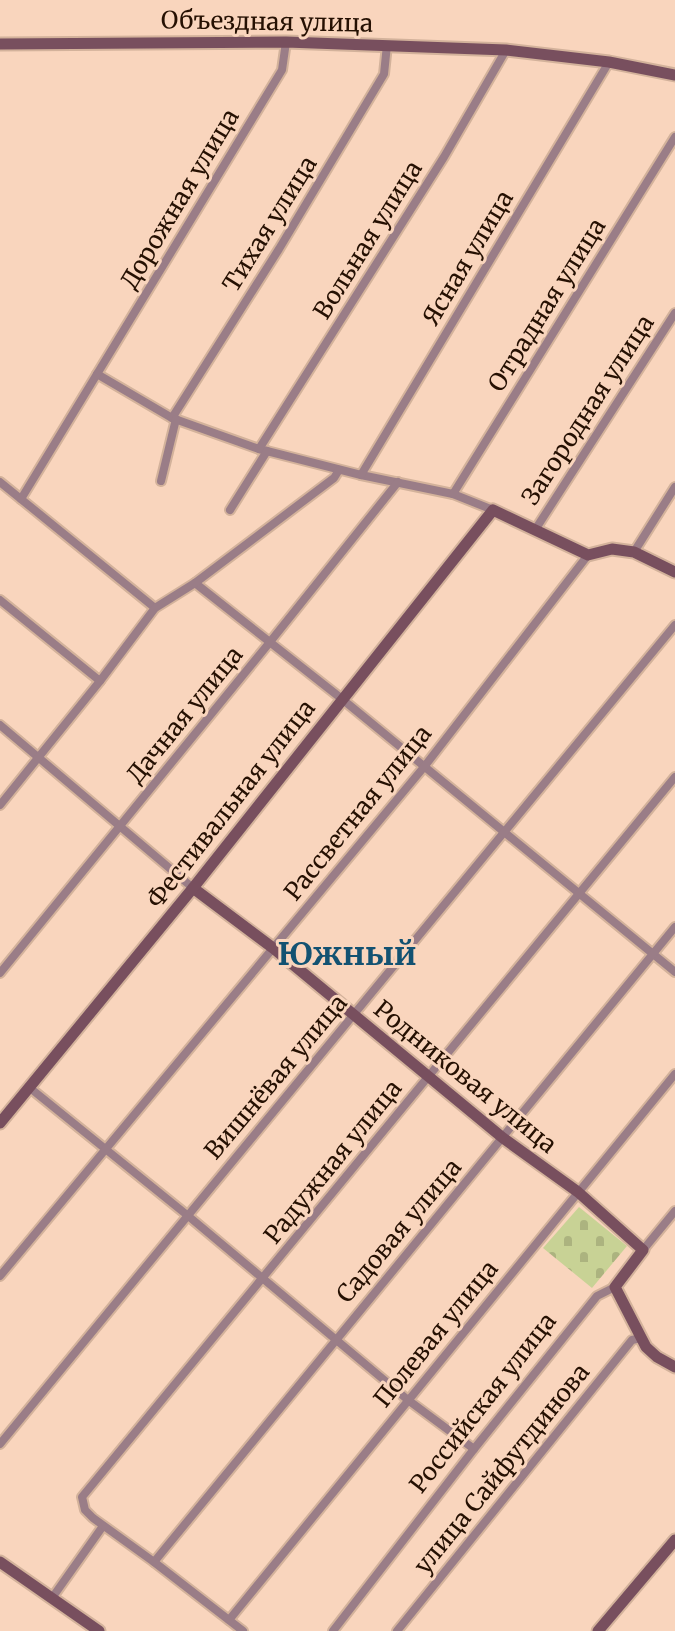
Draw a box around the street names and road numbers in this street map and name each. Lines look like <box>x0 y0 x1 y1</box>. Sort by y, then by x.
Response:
street label: Объездная улица <box>161 4 373 39</box>
street label: Дорожная улица <box>114 103 246 294</box>
street label: Тихая улица <box>216 150 324 297</box>
street label: Вольная улица <box>306 155 429 325</box>
street label: Ясная улица <box>415 185 520 331</box>
street label: Отрадная улица <box>481 212 612 397</box>
street label: Загородная улица <box>515 309 661 511</box>
street label: Дачная улица <box>120 640 249 790</box>
street label: Фестивальная улица <box>140 693 322 914</box>
street label: Рассветная улица <box>277 719 438 907</box>
street label: Вишнёвая улица <box>198 988 354 1165</box>
street label: Родниковая улица <box>368 993 563 1160</box>
street label: Радужная улица <box>257 1073 408 1250</box>
street label: Садовая улица <box>329 1152 468 1309</box>
street label: Полевая улица <box>367 1254 504 1414</box>
street label: Российская улица <box>403 1306 563 1499</box>
street label: улица Сайфутдинова <box>407 1357 596 1580</box>

